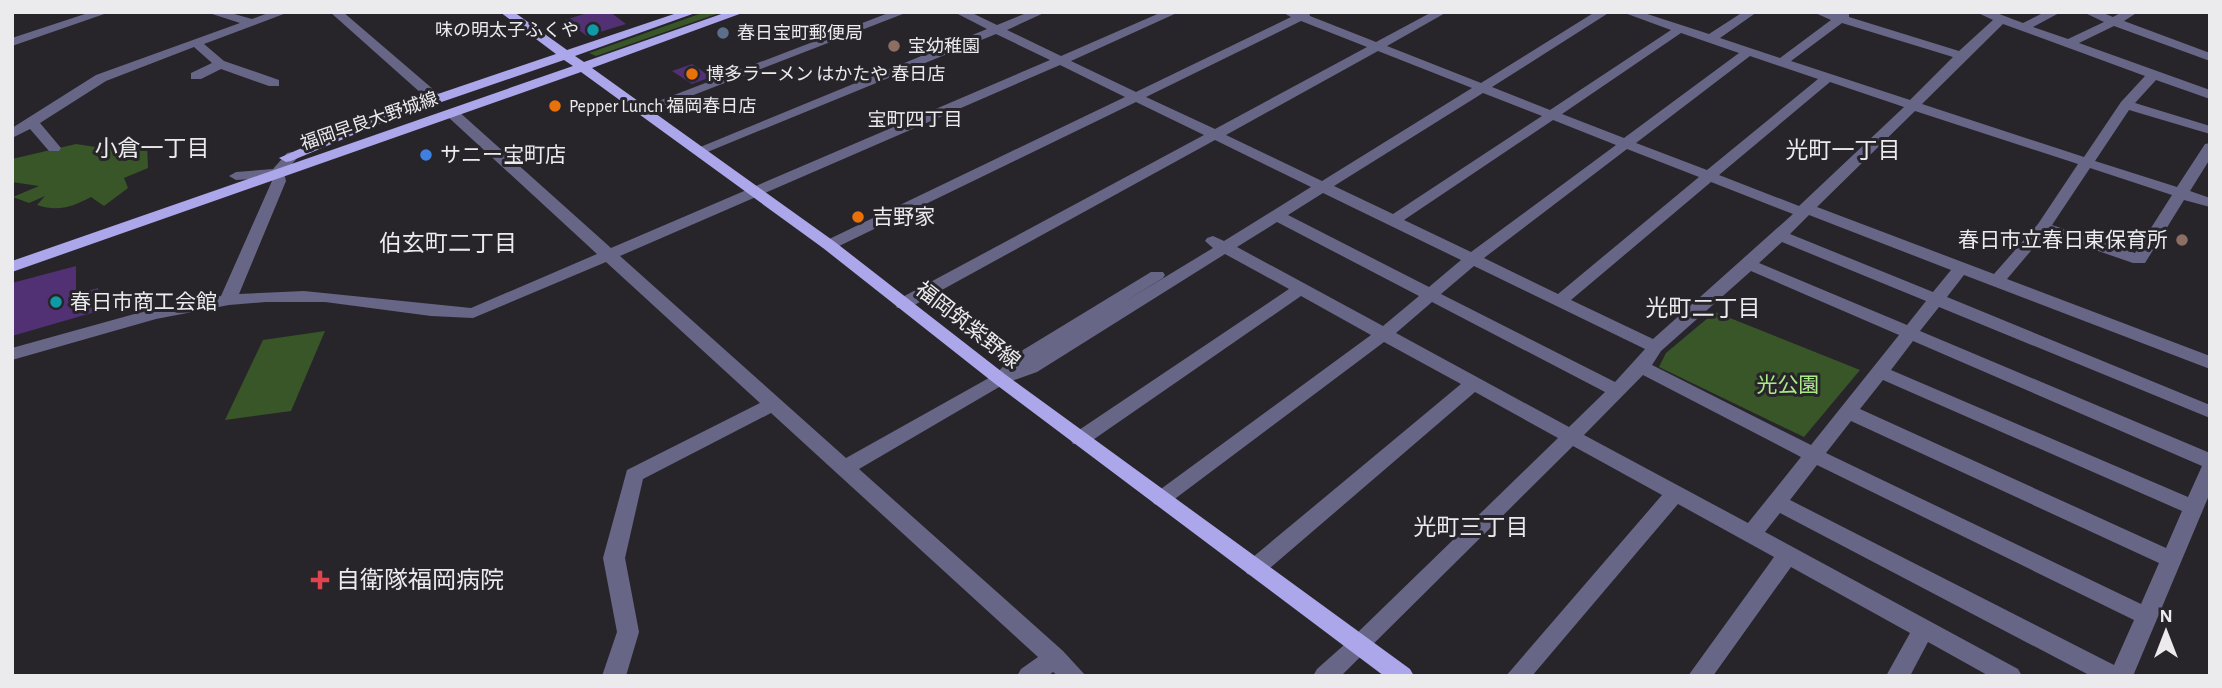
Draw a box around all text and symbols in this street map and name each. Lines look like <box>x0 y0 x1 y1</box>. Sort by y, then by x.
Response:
place label: 味の明太子ふくや <box>435 21 579 40</box>
marker: 味の明太子ふくや <box>585 22 601 38</box>
place label: 春日宝町郵便局 <box>737 23 863 43</box>
marker: 春日宝町郵便局 <box>715 25 731 41</box>
place label: 宝幼稚園 <box>908 36 980 56</box>
marker: 宝幼稚園 <box>886 38 902 54</box>
place label: 博多ラーメン はかたや 春日店 <box>706 64 945 84</box>
marker: 博多ラーメン はかたや 春日店 <box>684 66 700 82</box>
street label: 福岡早良大野城線 <box>298 88 440 154</box>
place label: Pepper Lunch 福岡春日店 <box>569 96 756 116</box>
marker: Pepper Lunch 福岡春日店 <box>547 98 563 114</box>
district label: 宝町四丁目 <box>867 109 963 130</box>
district label: 小倉一丁目 <box>95 136 210 161</box>
district label: 光町一丁目 <box>1786 138 1901 163</box>
place label: サニー宝町店 <box>440 144 566 166</box>
marker: サニー宝町店 <box>418 147 434 163</box>
place label: 吉野家 <box>872 206 935 228</box>
marker: 吉野家 <box>850 209 866 225</box>
place label: 春日市立春日東保育所 <box>1958 229 2168 251</box>
district label: 伯玄町二丁目 <box>379 231 517 256</box>
marker: 春日市立春日東保育所 <box>2174 232 2190 248</box>
street label: 福岡筑紫野線 <box>912 278 1024 372</box>
place label: 春日市商工会館 <box>70 291 217 313</box>
marker: 春日市商工会館 <box>48 294 64 310</box>
district label: 光町二丁目 <box>1646 296 1761 321</box>
park label: 光公園 <box>1757 374 1820 396</box>
district label: 光町三丁目 <box>1414 515 1529 540</box>
place label: 自衛隊福岡病院 <box>336 567 504 593</box>
marker: 自衛隊福岡病院 <box>310 570 330 590</box>
north arrow <box>2131 597 2201 667</box>
text: N <box>2159 607 2173 626</box>

